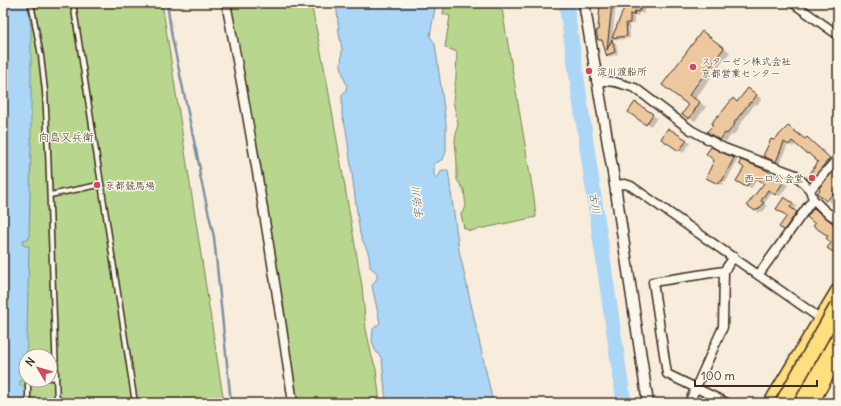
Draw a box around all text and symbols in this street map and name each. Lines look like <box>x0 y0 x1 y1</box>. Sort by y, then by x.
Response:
place label: スターゼン株式会社 京都営業センター <box>701 55 791 80</box>
marker: スターゼン株式会社 京都営業センター <box>688 62 698 72</box>
place label: 淀川渡船所 <box>597 65 647 78</box>
marker: 淀川渡船所 <box>584 66 594 76</box>
district label: 向島又兵衛 <box>39 130 94 144</box>
place label: 西一口公会堂 <box>744 172 804 185</box>
marker: 西一口公会堂 <box>807 173 817 183</box>
place label: 京都競馬場 <box>105 179 155 192</box>
marker: 京都競馬場 <box>92 180 102 190</box>
water label: 宇治川 <box>408 186 426 220</box>
water label: 古川 <box>587 191 603 215</box>
north arrow <box>18 348 58 388</box>
text: N <box>22 355 38 369</box>
scale bar <box>695 362 817 388</box>
text: 100 m <box>701 368 735 383</box>

